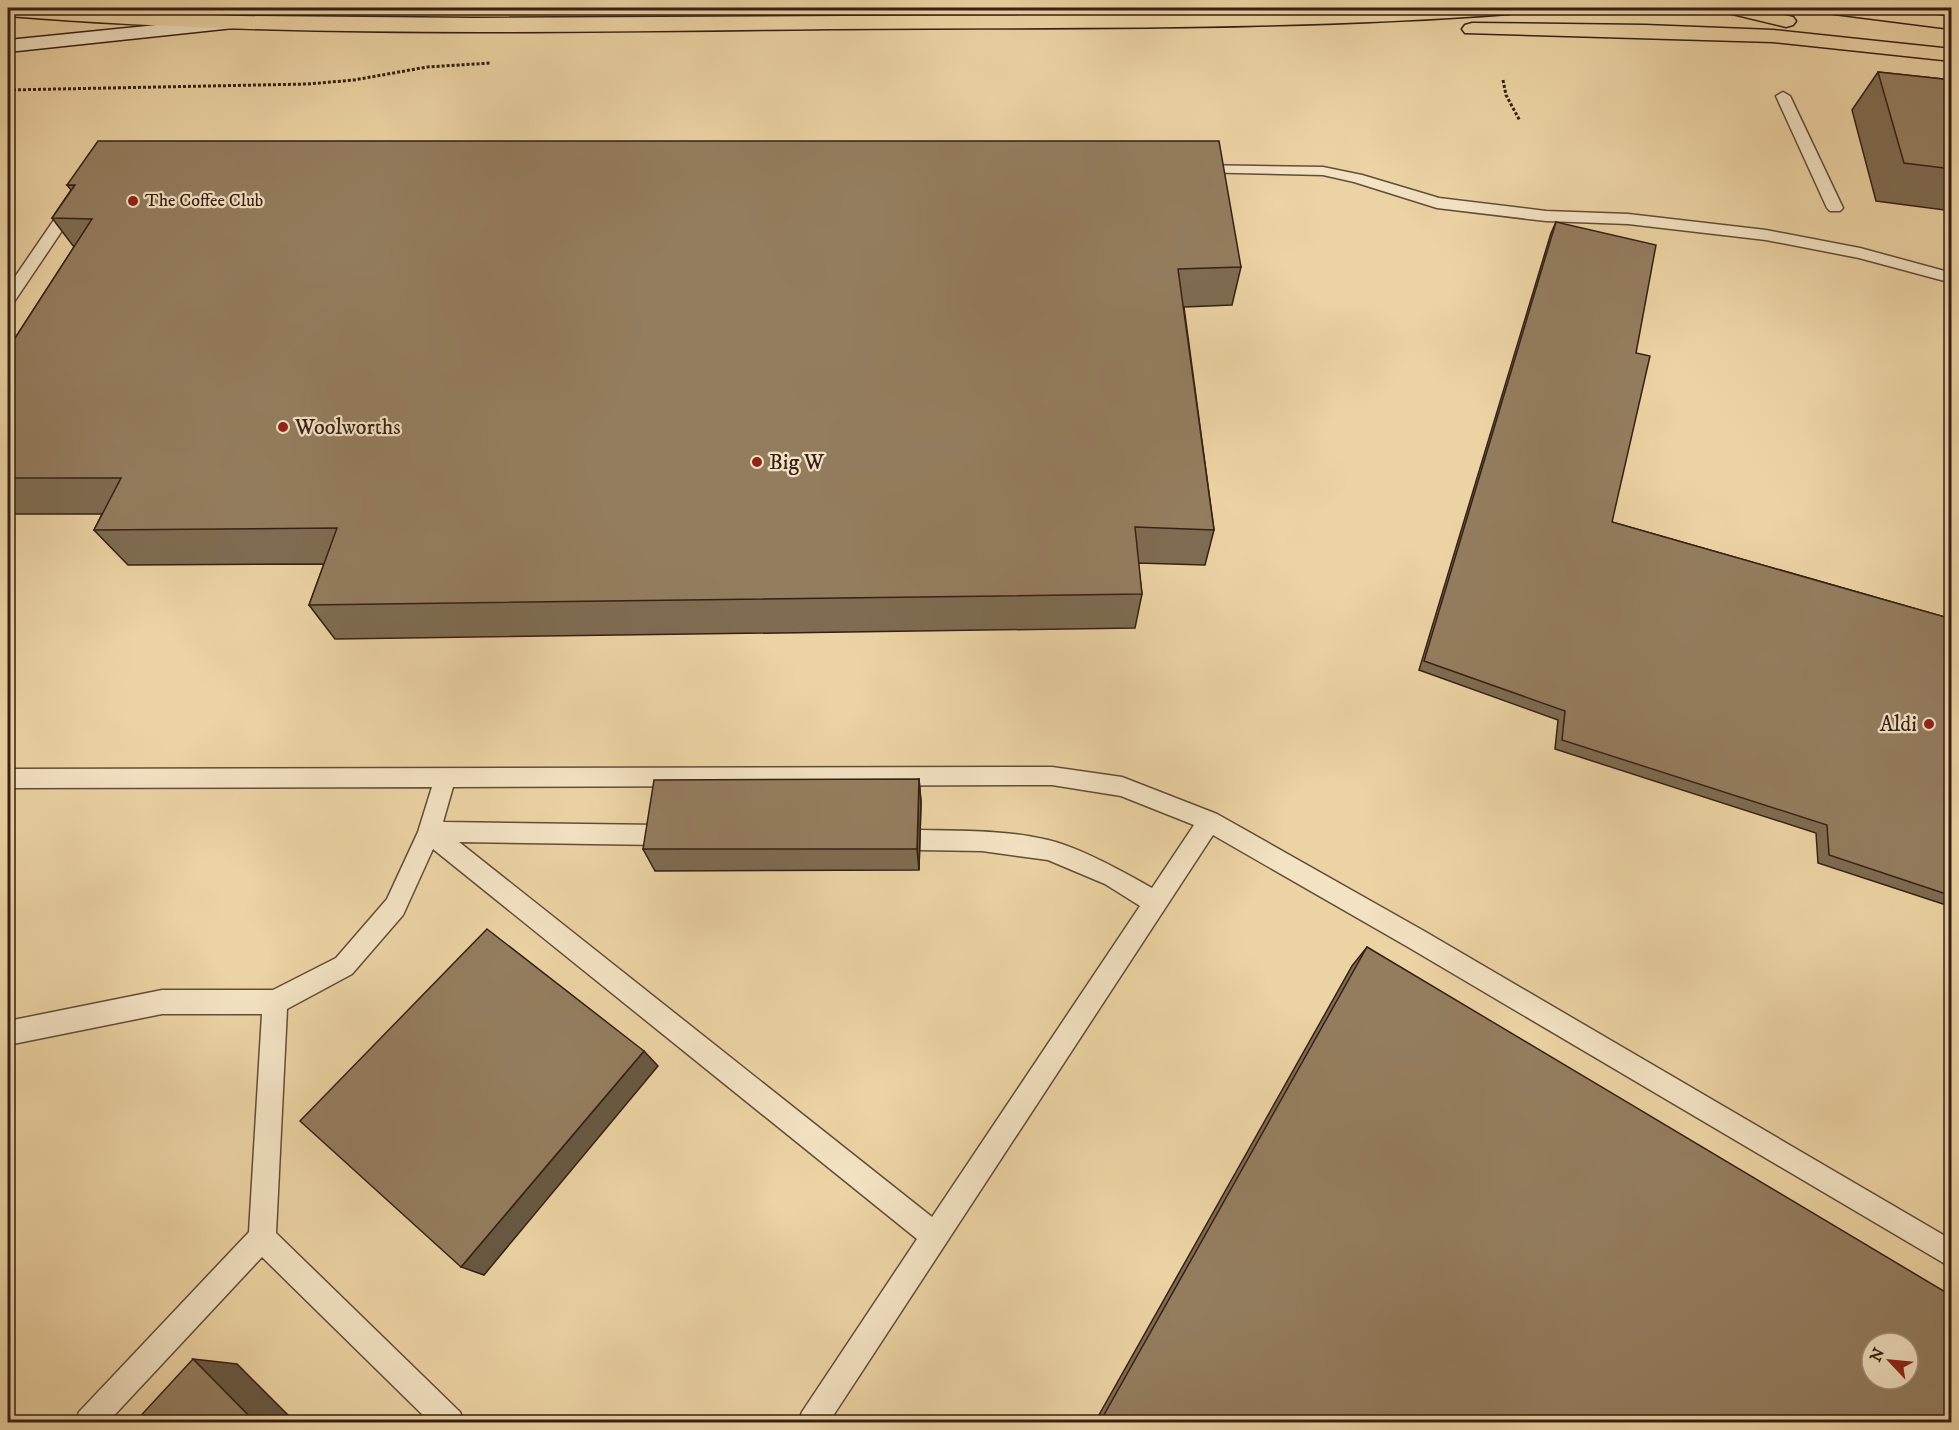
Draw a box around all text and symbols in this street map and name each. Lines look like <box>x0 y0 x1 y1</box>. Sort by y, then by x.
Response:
place label: The Coffee Club <box>145 190 263 212</box>
marker: The Coffee Club <box>126 194 140 208</box>
place label: Woolworths <box>294 414 401 441</box>
marker: Woolworths <box>276 420 290 434</box>
place label: Big W <box>769 449 825 476</box>
marker: Big W <box>750 455 764 469</box>
place label: Aldi <box>1880 711 1917 738</box>
marker: Aldi <box>1922 717 1936 731</box>
north arrow <box>1860 1331 1920 1391</box>
text: N <box>1866 1345 1889 1365</box>

